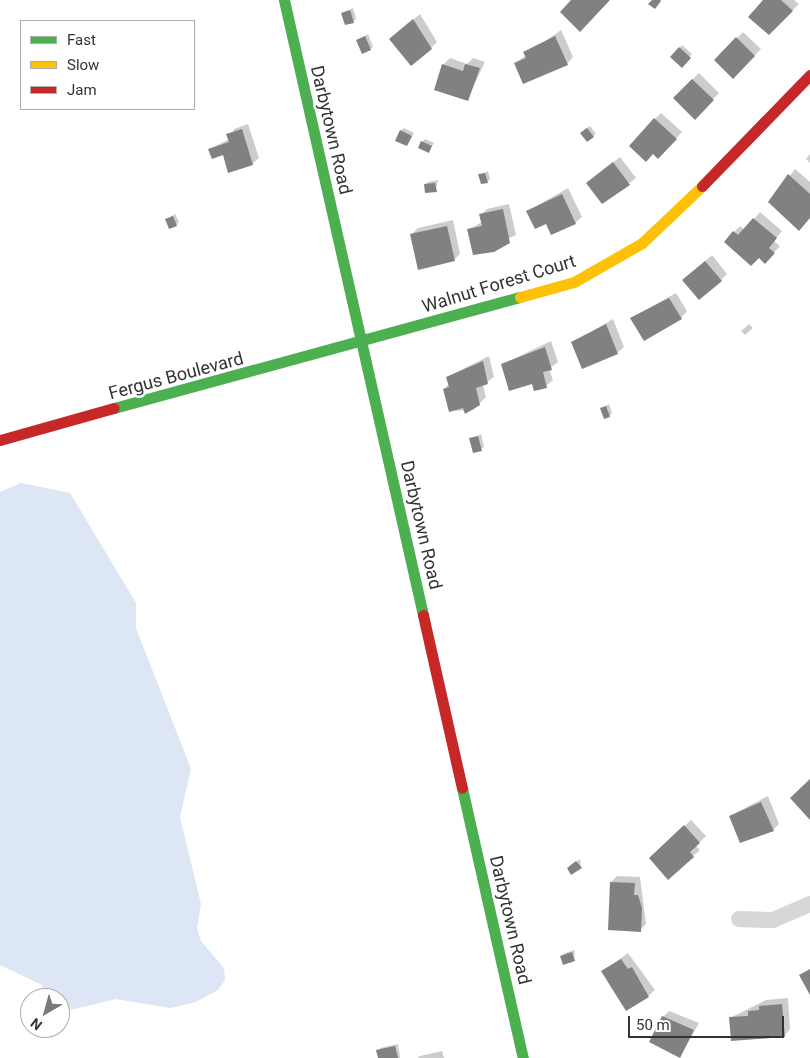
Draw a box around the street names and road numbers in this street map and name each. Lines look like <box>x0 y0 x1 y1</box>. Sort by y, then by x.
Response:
street label: Darbytown Road <box>306 64 356 196</box>
street label: Walnut Forest Court <box>420 250 578 318</box>
street label: Fergus Boulevard <box>106 348 246 404</box>
street label: Darbytown Road <box>396 459 446 591</box>
street label: Darbytown Road <box>485 854 535 986</box>

